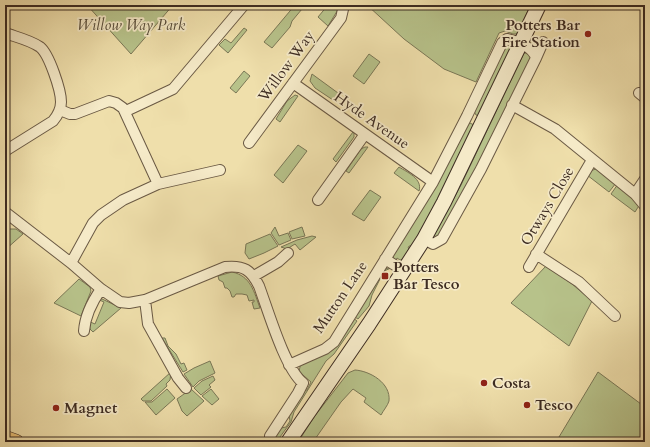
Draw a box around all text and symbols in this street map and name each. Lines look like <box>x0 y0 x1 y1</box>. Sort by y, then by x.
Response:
park label: Willow Way Park <box>77 15 186 35</box>
place label: Potters Bar Fire Station <box>501 15 581 52</box>
street label: Willow Way <box>253 26 319 106</box>
marker: Potters Bar Fire Station <box>583 29 593 39</box>
street label: Hyde Avenue <box>330 87 414 154</box>
street label: Otways Close <box>516 163 578 249</box>
street label: Mutton Lane <box>308 257 372 337</box>
place label: Potters Bar Tesco <box>393 257 460 294</box>
marker: Potters Bar Tesco <box>380 271 390 281</box>
place label: Costa <box>492 373 531 393</box>
marker: Costa <box>479 378 489 388</box>
place label: Tesco <box>535 395 573 415</box>
place label: Magnet <box>64 398 118 418</box>
marker: Tesco <box>522 400 532 410</box>
marker: Magnet <box>51 403 61 413</box>

